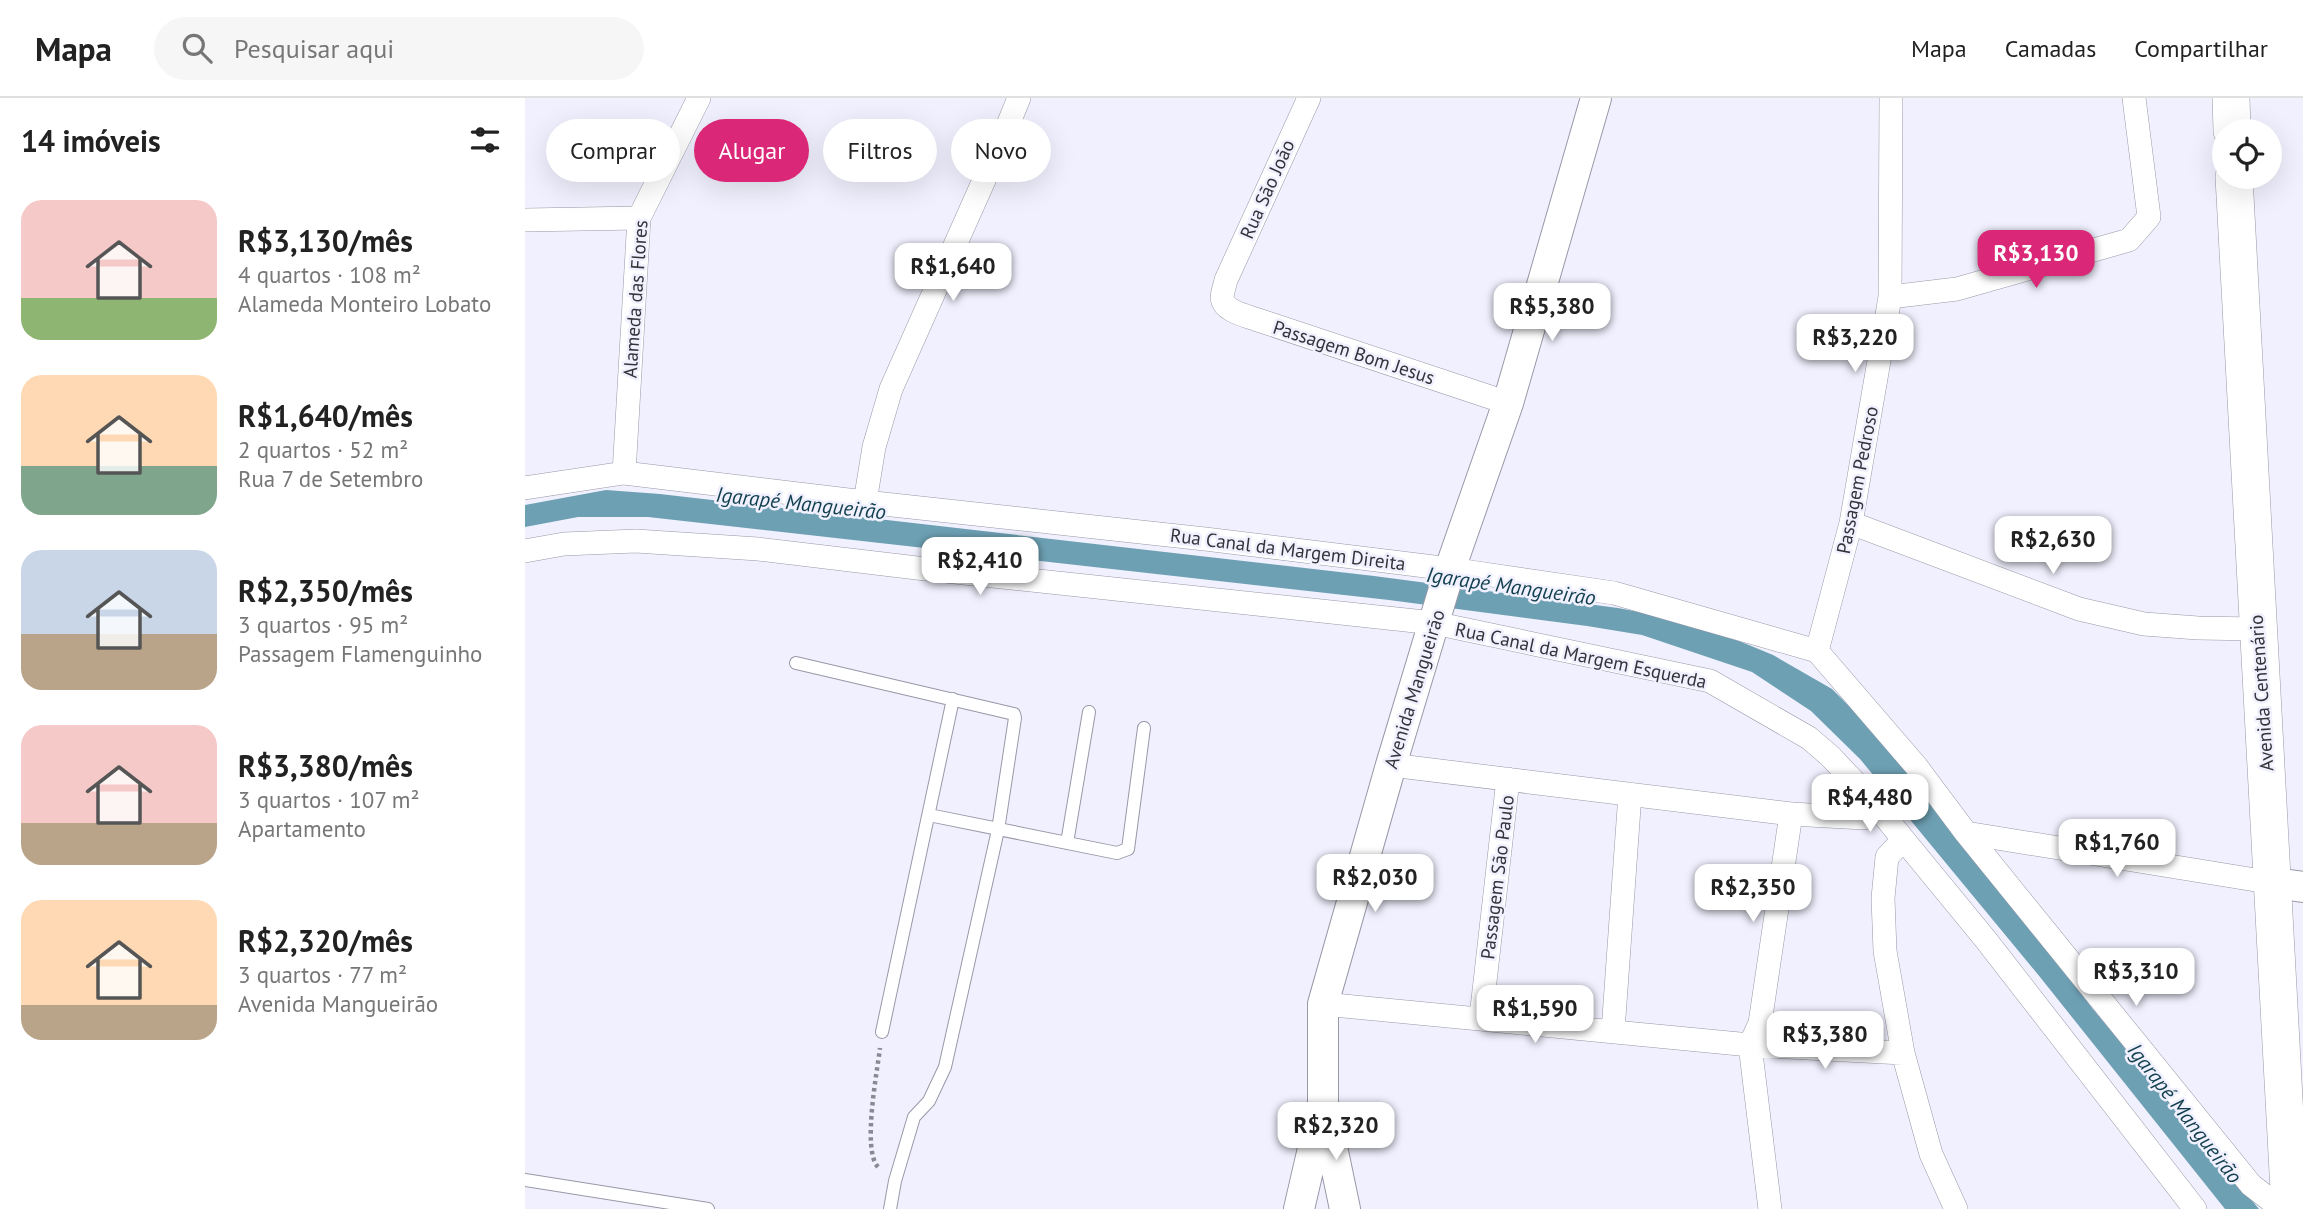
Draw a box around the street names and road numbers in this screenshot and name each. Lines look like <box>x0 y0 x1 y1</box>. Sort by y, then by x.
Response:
street label: Rua São João <box>1234 136 1300 242</box>
street label: Alameda das Flores <box>618 219 652 379</box>
street label: Passagem Bom Jesus <box>1270 315 1438 389</box>
street label: Passagem Pedroso <box>1831 404 1883 556</box>
street label: Rua Canal da Margem Direita <box>1169 523 1407 575</box>
street label: Avenida Mangueirão <box>1378 606 1450 772</box>
street label: Avenida Centenário <box>2244 614 2278 772</box>
street label: Rua Canal da Margem Esquerda <box>1453 617 1709 693</box>
street label: Passagem São Paulo <box>1475 794 1519 960</box>

